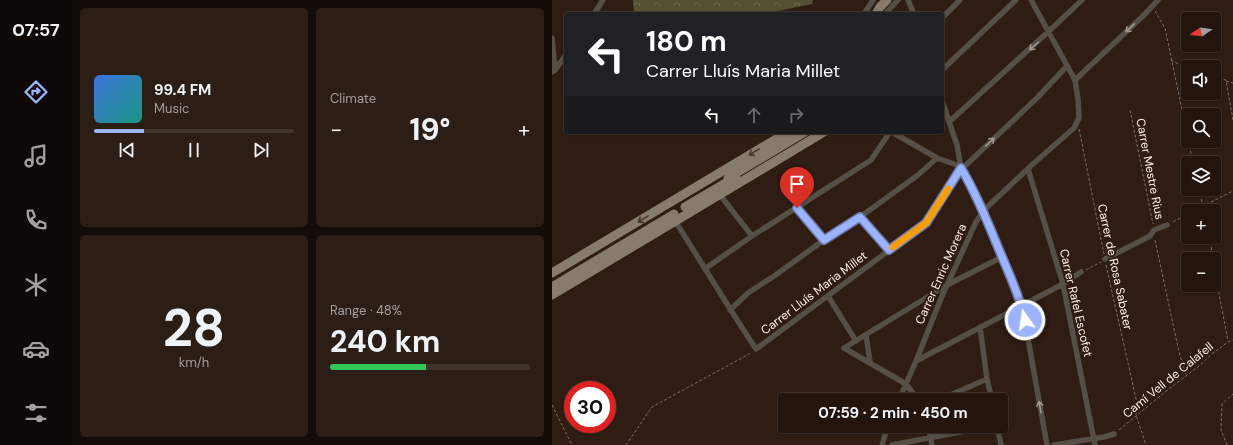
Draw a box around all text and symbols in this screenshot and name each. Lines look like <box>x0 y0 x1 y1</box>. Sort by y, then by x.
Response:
north arrow <box>1181 12 1221 52</box>
map controls <box>1181 12 1221 292</box>
text: 07:57 <box>12 18 60 42</box>
text: 180 m <box>646 23 727 60</box>
one-way arrow <box>1125 23 1135 33</box>
icon: left <box>580 28 632 80</box>
one-way arrow <box>1029 41 1039 50</box>
text: Carrer Lluís Maria Millet <box>646 59 840 83</box>
button: sound <box>1181 60 1221 100</box>
icon: directions <box>22 78 50 106</box>
text: 99.4 FM <box>154 80 211 100</box>
text: Climate <box>330 90 376 107</box>
text: Music <box>154 100 189 117</box>
icon: left <box>701 104 723 126</box>
icon: ahead <box>743 104 765 126</box>
icon: right <box>785 104 807 126</box>
button: search <box>1181 108 1221 148</box>
text: 19° <box>410 110 450 149</box>
text: − <box>330 115 342 144</box>
text: + <box>518 115 530 144</box>
street label: Carrer Mestre Rius <box>1132 117 1168 221</box>
one-way arrow <box>985 137 995 147</box>
icon: previous <box>116 139 138 161</box>
icon: pause <box>183 139 205 161</box>
icon: next <box>250 139 272 161</box>
icon: music <box>22 142 50 170</box>
one-way arrow <box>748 148 760 156</box>
button: layers <box>1181 156 1221 196</box>
pin <box>780 167 814 208</box>
icon: arrive <box>786 173 808 195</box>
street label: Carrer de Rosa Sabater <box>1094 202 1136 332</box>
button: + <box>1181 204 1221 244</box>
icon: phone <box>22 206 50 234</box>
one-way arrow <box>637 215 649 223</box>
street label: Carrer Enric Morera <box>912 221 970 327</box>
street label: Carrer Lluís Maria Millet <box>758 248 871 338</box>
street label: Carrer Rafel Escofet <box>1056 248 1096 359</box>
button: − <box>1181 252 1221 292</box>
icon: climate <box>22 271 50 299</box>
text: 28 <box>163 294 225 362</box>
position arrow <box>1004 299 1046 341</box>
text: Range · 48% <box>330 302 402 319</box>
text: 240 km <box>330 322 440 361</box>
icon: car <box>22 335 50 363</box>
street label: Camí Vell de Calafell <box>1119 338 1217 422</box>
text: km/h <box>179 354 209 371</box>
speed limit sign: 30 <box>564 381 616 433</box>
icon: filters <box>22 399 50 427</box>
one-way arrow <box>1036 400 1044 413</box>
text: 07:59 · 2 min · 450 m <box>818 403 968 423</box>

